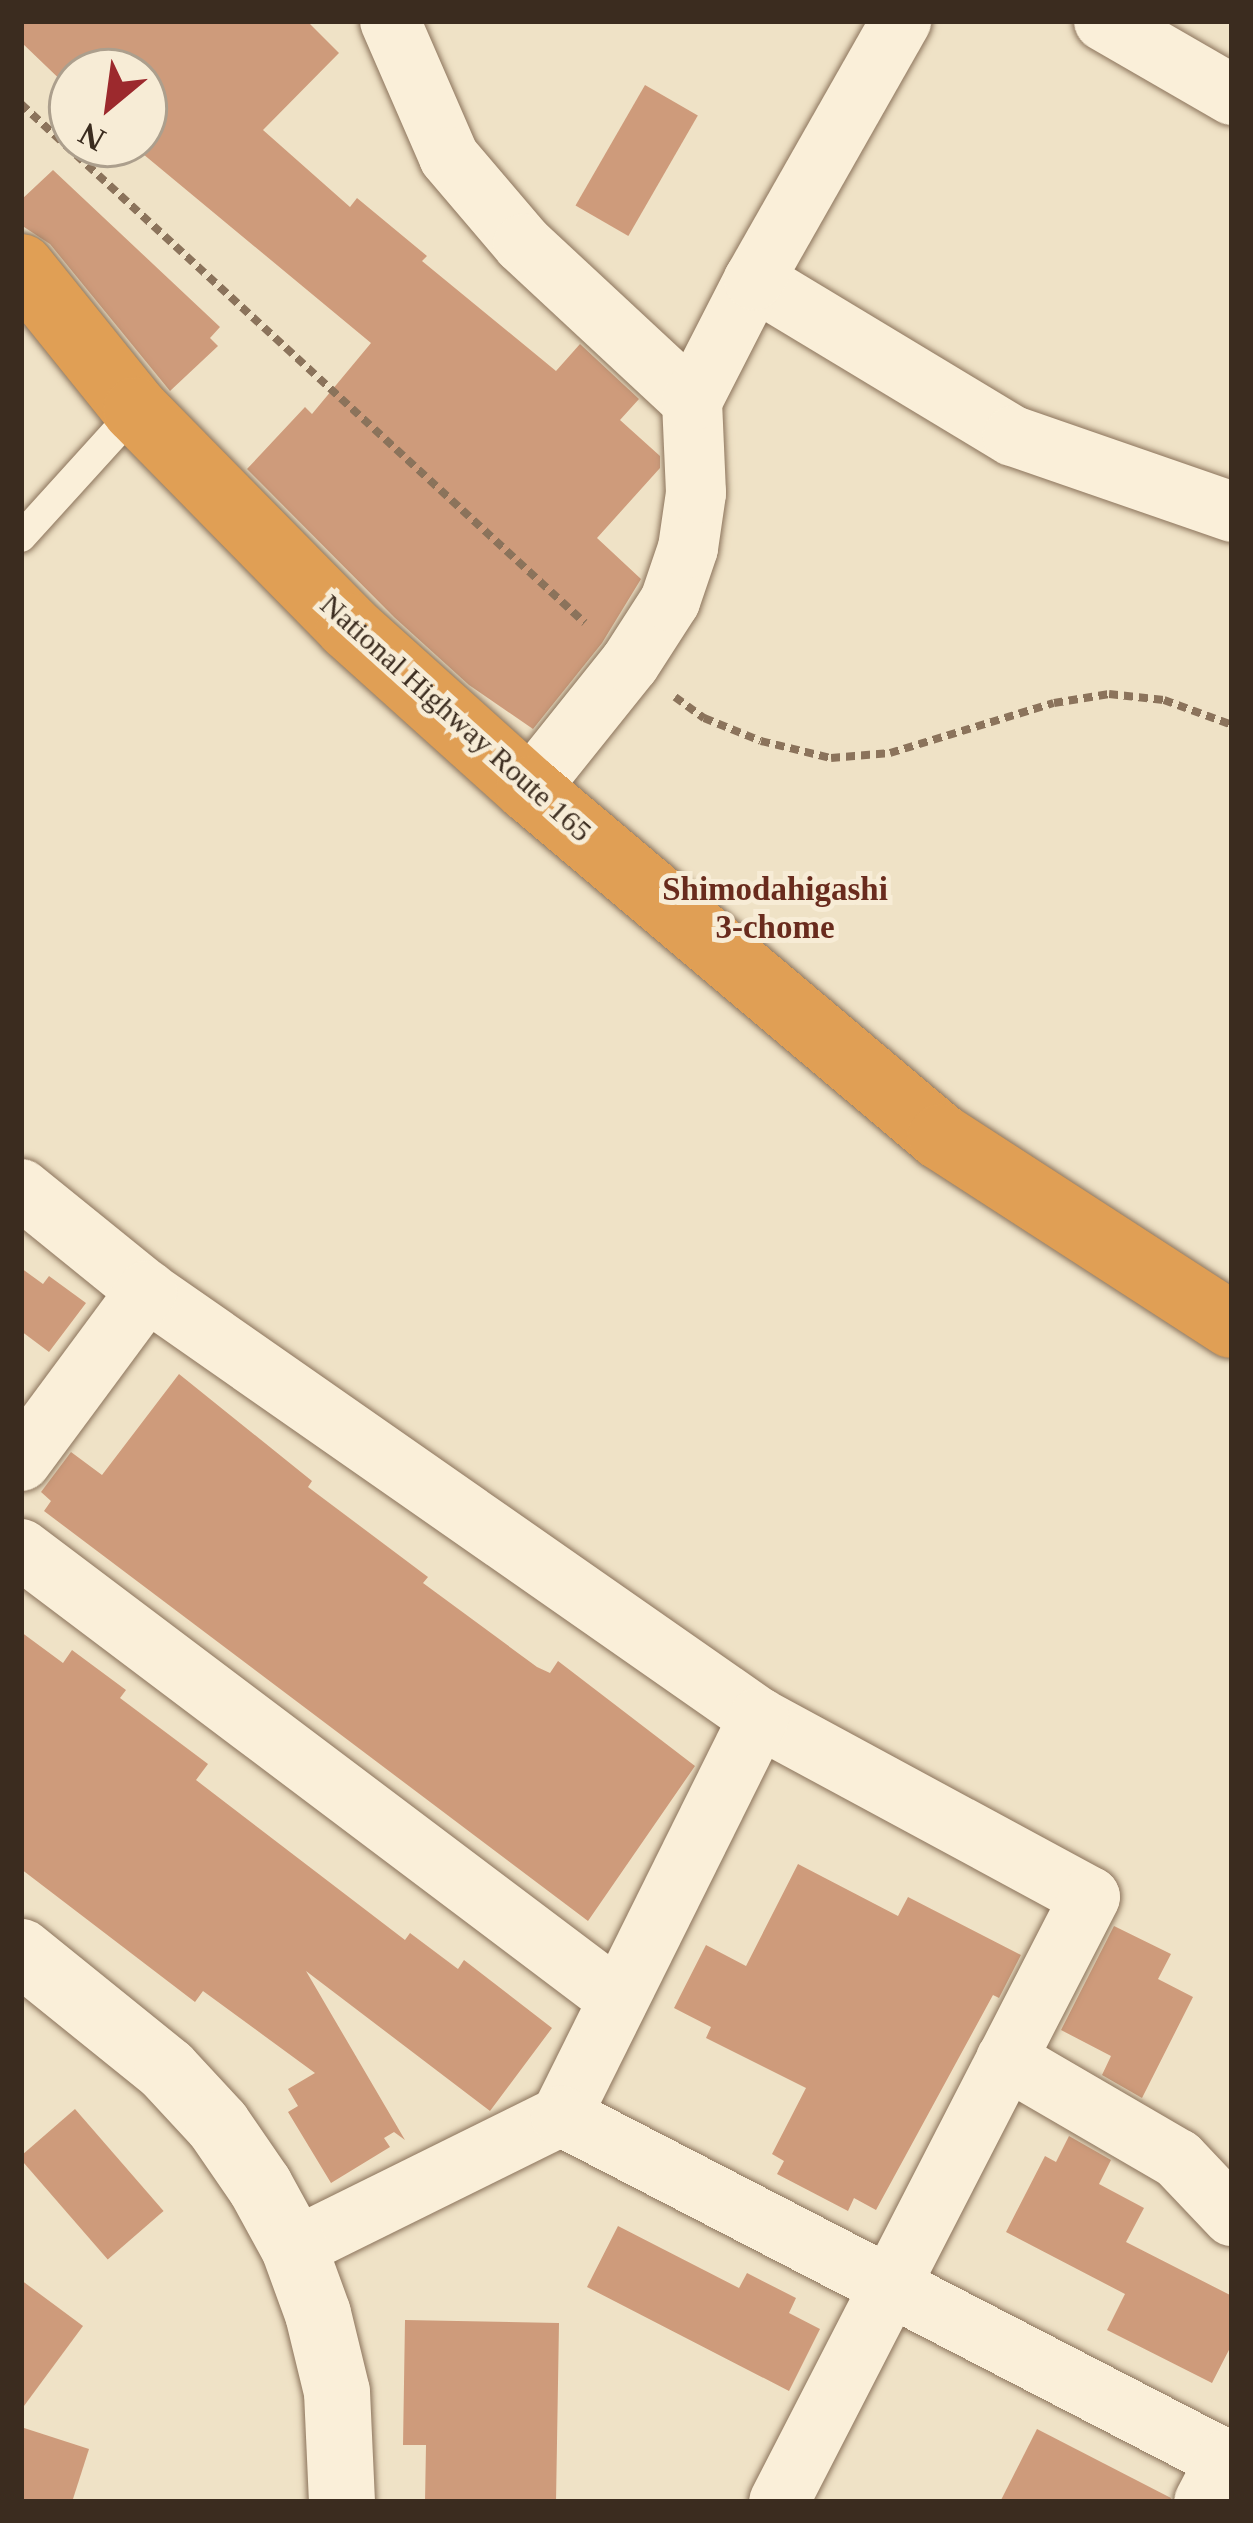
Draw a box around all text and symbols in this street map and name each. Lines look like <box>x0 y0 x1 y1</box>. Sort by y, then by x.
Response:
north arrow <box>48 48 168 168</box>
text: N <box>73 115 111 158</box>
street label: National Highway Route 165 <box>298 573 614 863</box>
district label: Shimodahigashi 3-chome <box>644 870 906 948</box>

